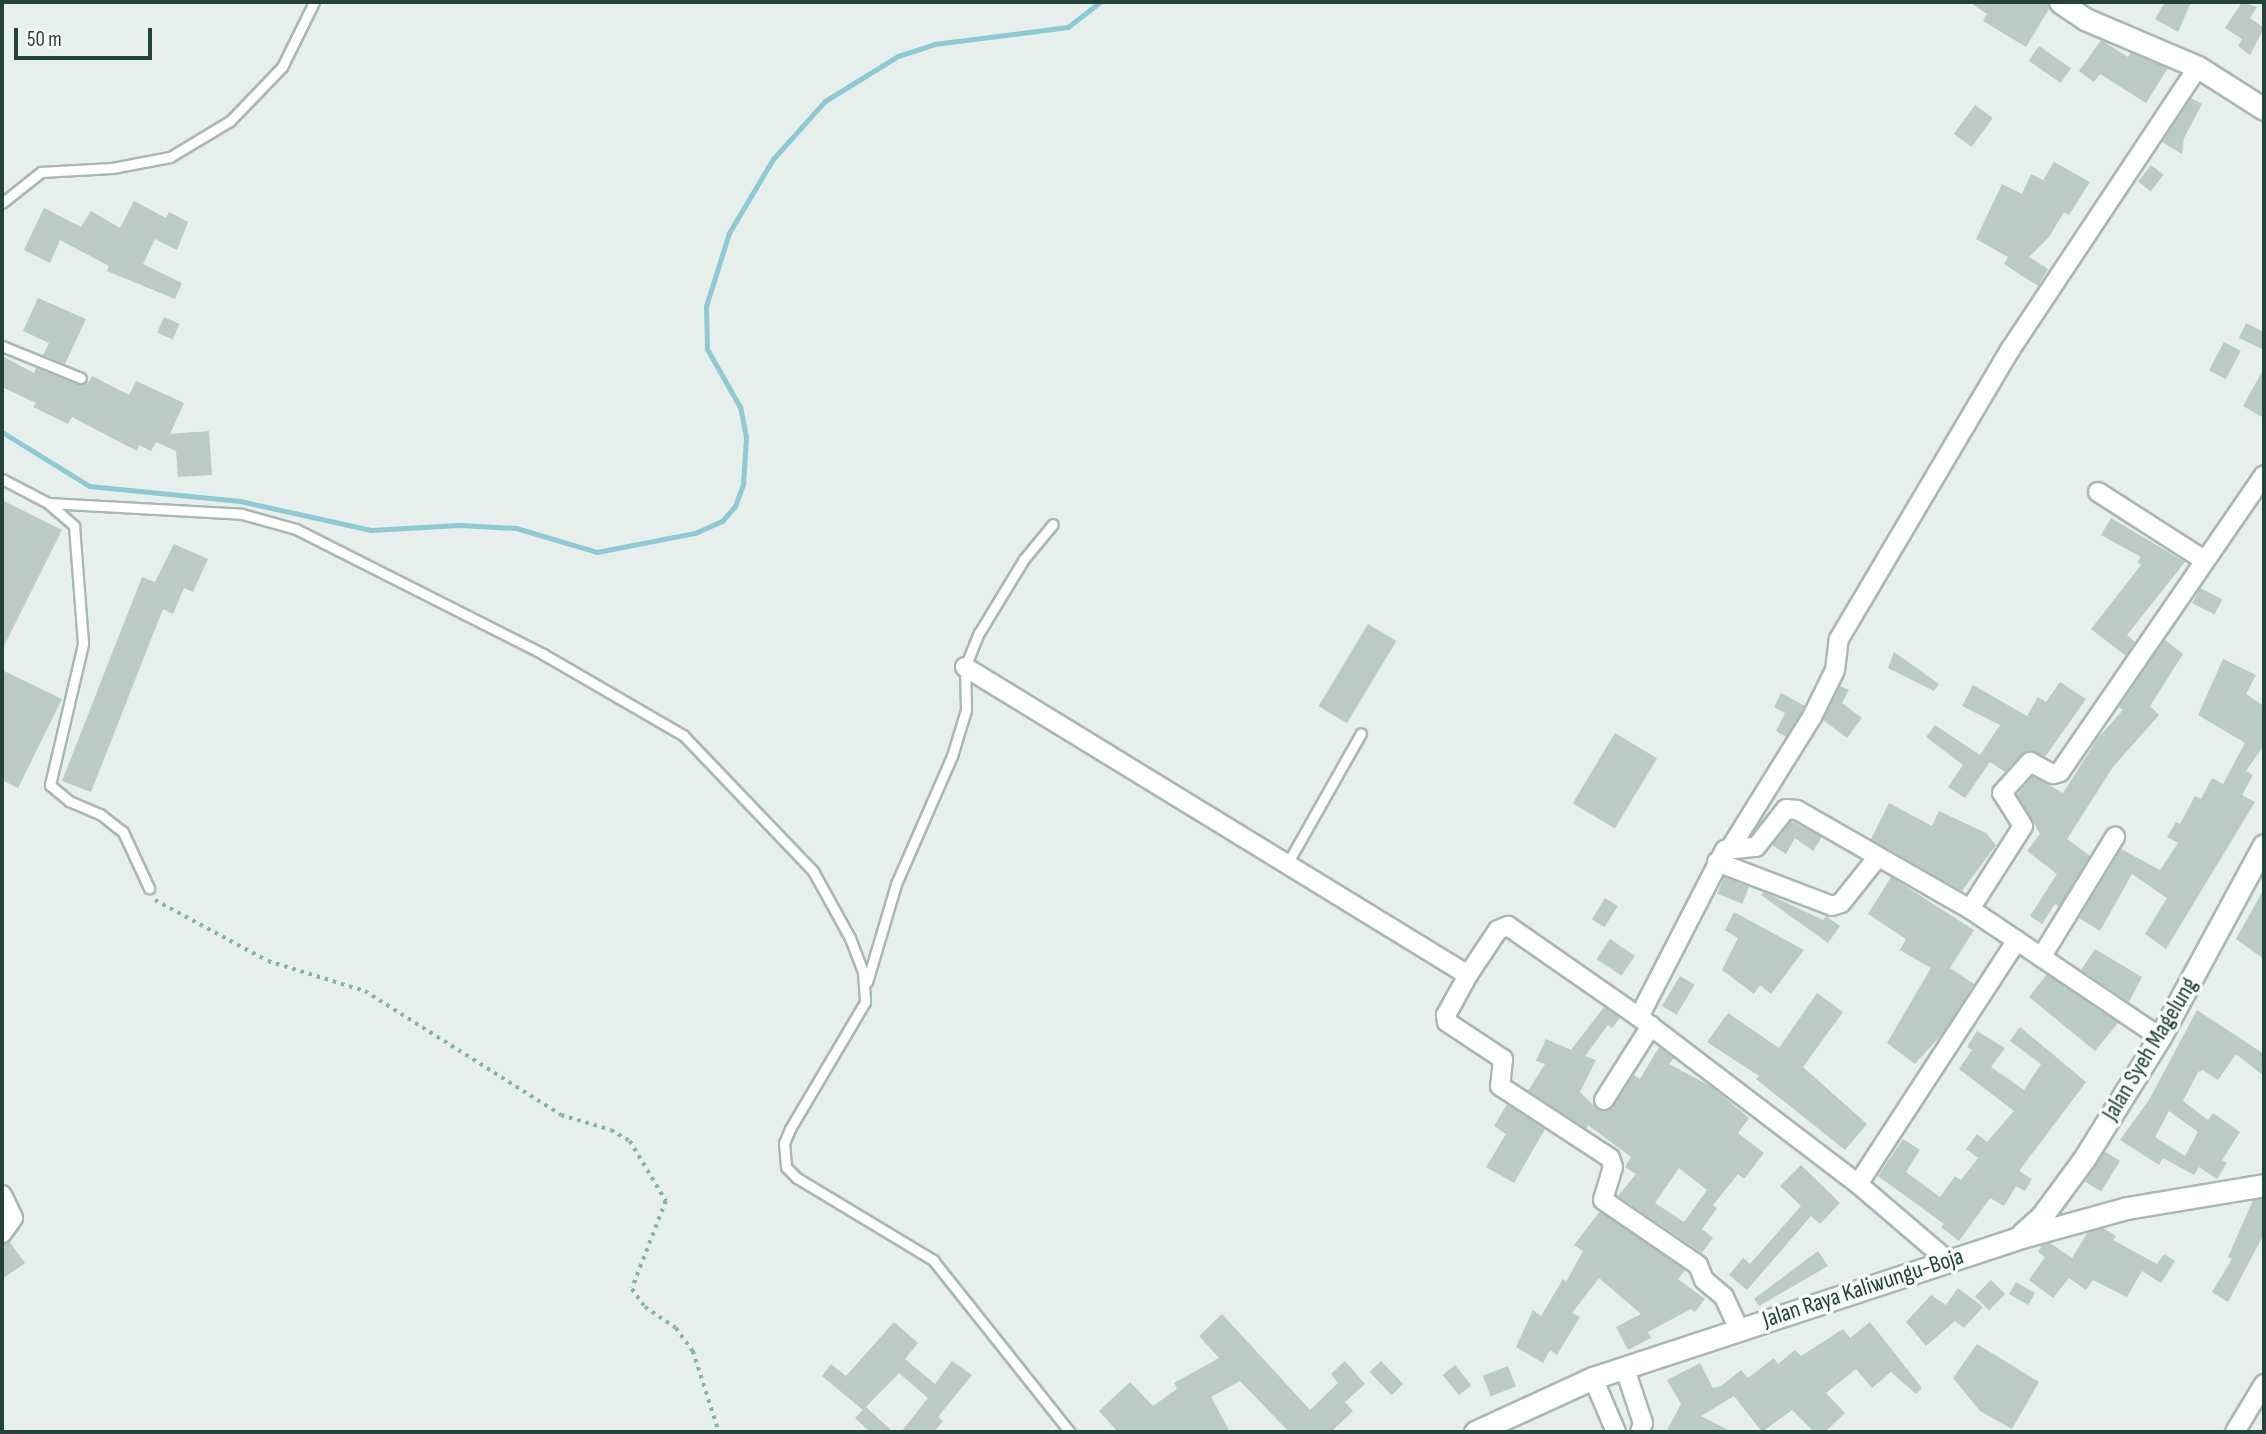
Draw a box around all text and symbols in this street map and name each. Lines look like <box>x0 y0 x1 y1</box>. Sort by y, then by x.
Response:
scale bar <box>18 14 156 58</box>
text: 50 m <box>27 27 62 52</box>
street label: Jalan Syeh Magelung <box>2096 972 2204 1126</box>
street label: Jalan Raya Kaliwungu-Boja <box>1759 1242 1967 1334</box>

